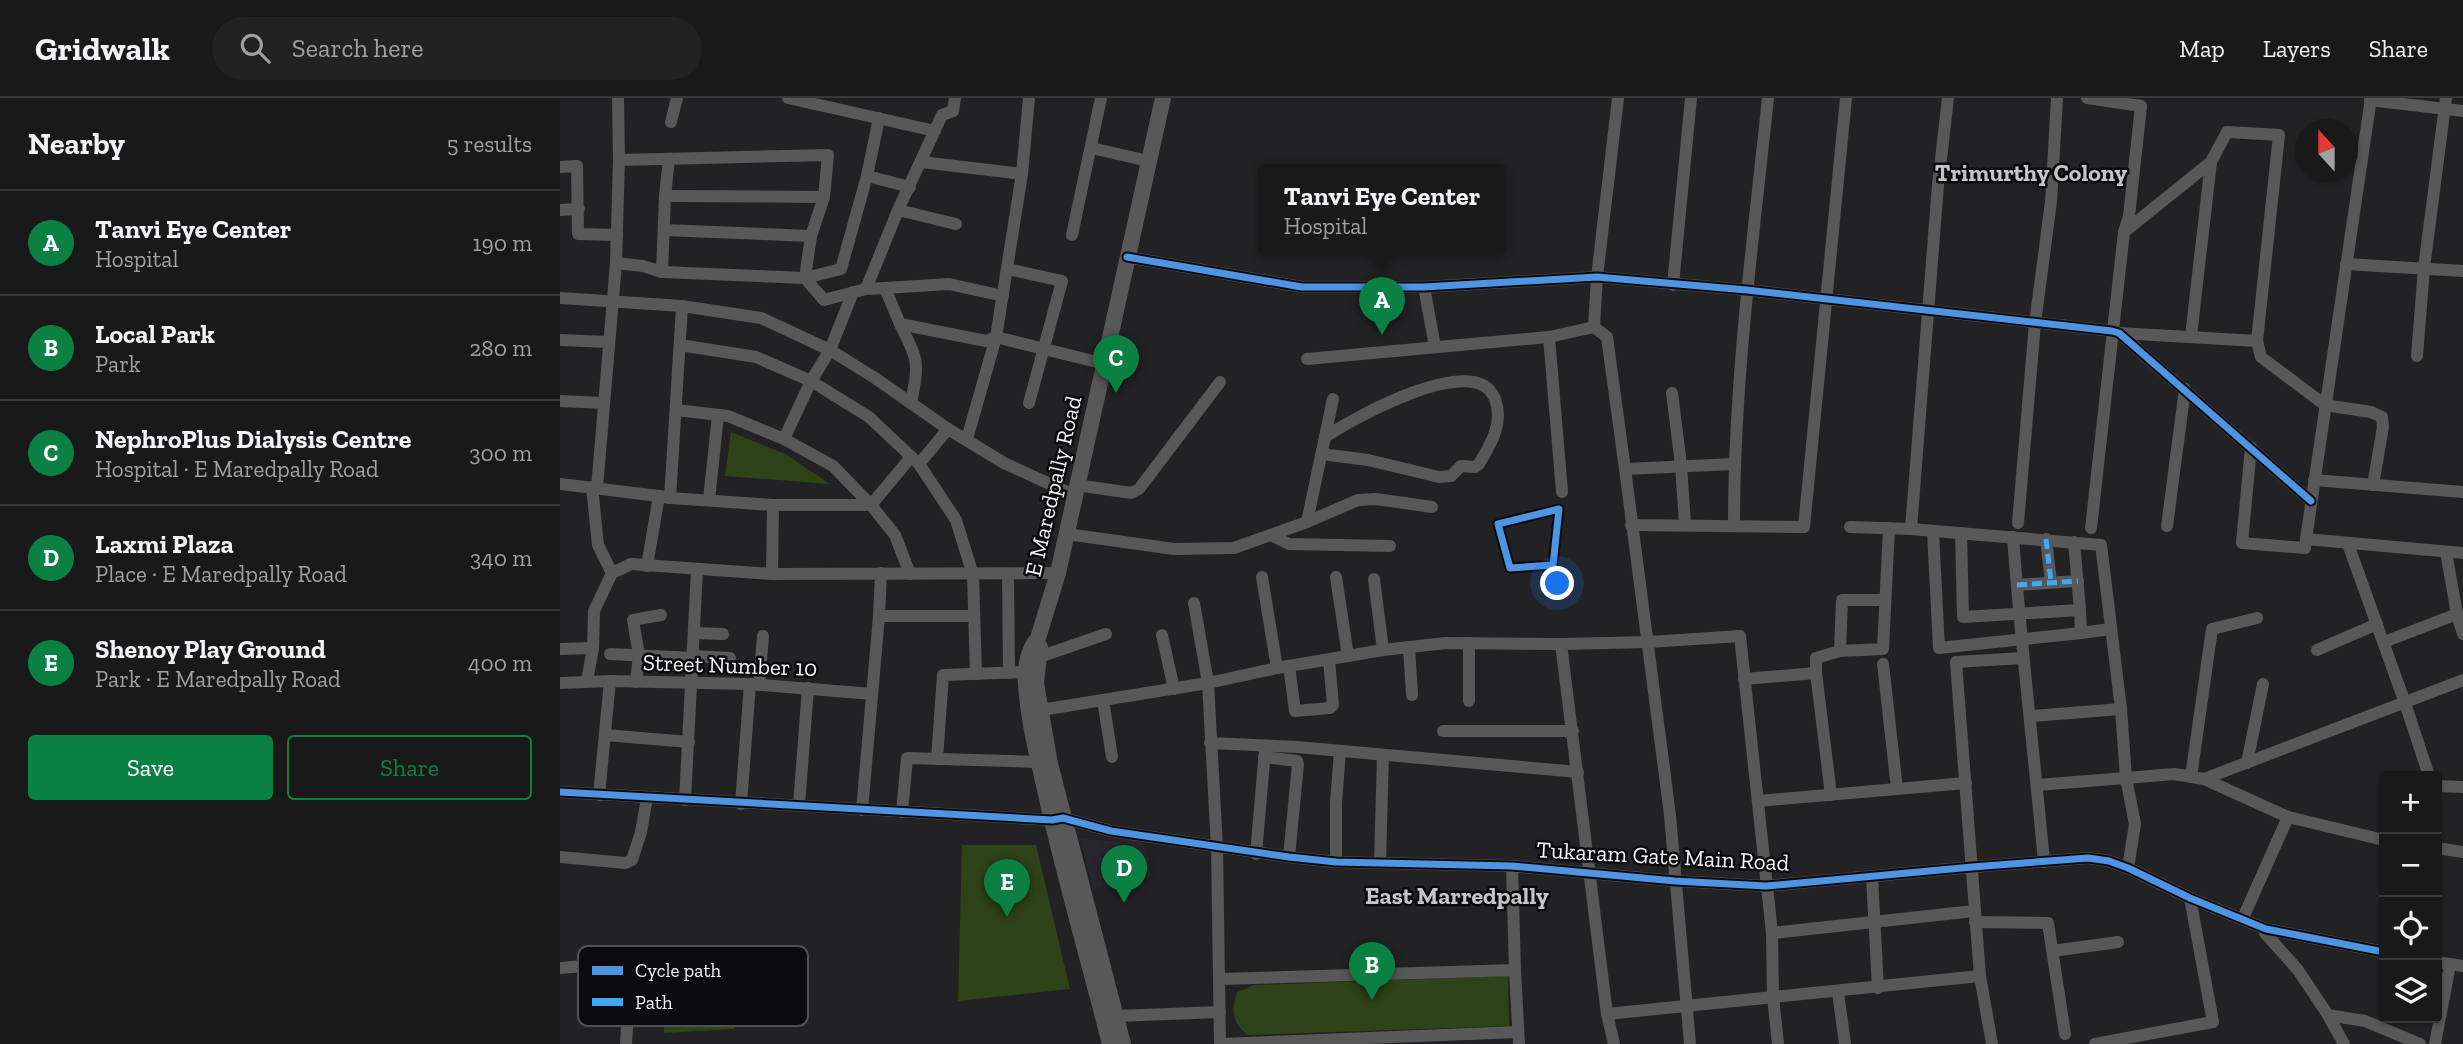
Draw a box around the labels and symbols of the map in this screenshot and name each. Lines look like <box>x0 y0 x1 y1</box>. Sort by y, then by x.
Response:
north arrow <box>2295 119 2358 182</box>
district label: Trimurthy Colony <box>1935 158 2128 187</box>
pin: A <box>1359 277 1405 335</box>
pin: C <box>1093 335 1139 393</box>
street label: E Maredpally Road <box>1019 393 1087 579</box>
your location <box>1540 566 1574 600</box>
street label: Street Number 10 <box>642 648 818 682</box>
street label: Tukaram Gate Main Road <box>1536 835 1790 877</box>
pin: D <box>1101 845 1147 903</box>
pin: E <box>984 859 1030 917</box>
district label: East Marredpally <box>1365 881 1549 910</box>
pin: B <box>1349 942 1395 1000</box>
legend <box>578 946 808 1026</box>
text: Cycle path <box>635 959 721 982</box>
text: Path <box>635 991 673 1014</box>

